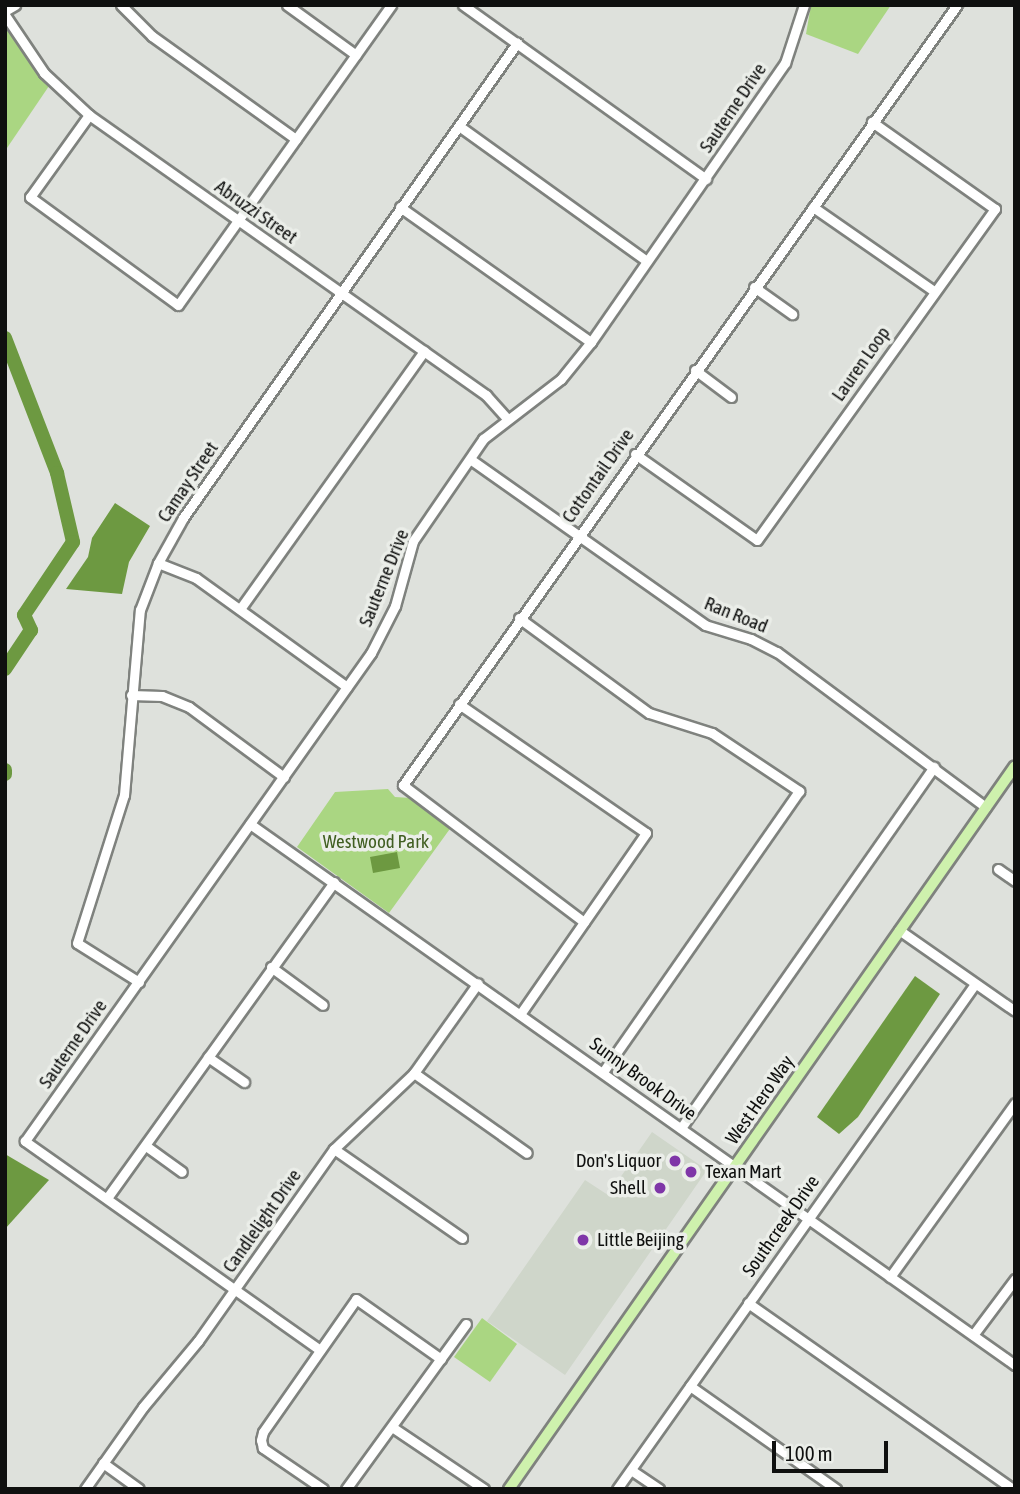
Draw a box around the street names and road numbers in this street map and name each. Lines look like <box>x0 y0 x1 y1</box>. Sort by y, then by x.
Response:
street label: Sauterne Drive <box>695 59 771 157</box>
street label: Abruzzi Street <box>210 175 302 249</box>
street label: Lauren Loop <box>827 322 895 406</box>
street label: Cottontail Drive <box>557 425 639 527</box>
street label: Camay Street <box>153 437 223 527</box>
street label: Sauterne Drive <box>354 526 414 630</box>
street label: Ran Road <box>701 592 771 638</box>
street label: Sauterne Drive <box>34 995 112 1093</box>
street label: Sunny Brook Drive <box>585 1033 701 1125</box>
street label: West Hero Way <box>721 1051 799 1149</box>
street label: Candlelight Drive <box>218 1165 306 1277</box>
street label: Southcreek Drive <box>738 1171 824 1281</box>

